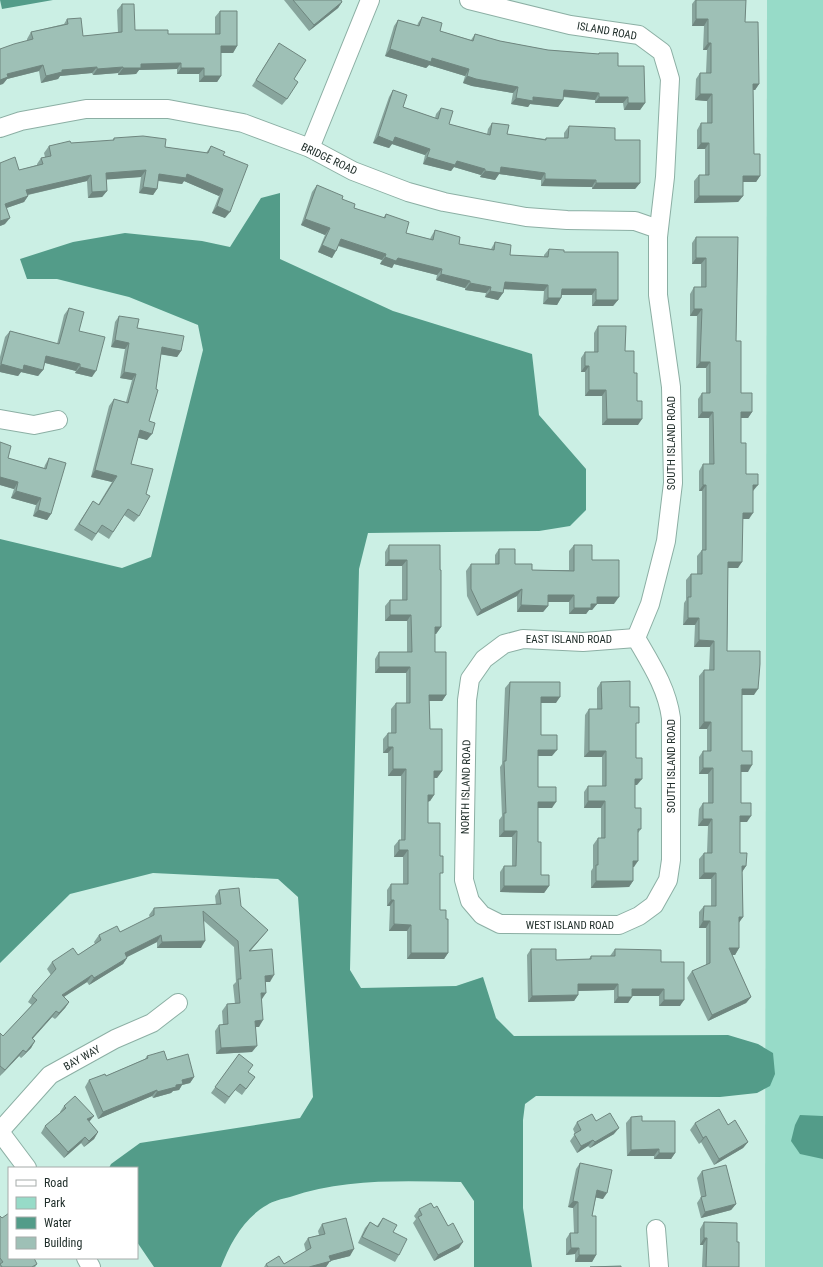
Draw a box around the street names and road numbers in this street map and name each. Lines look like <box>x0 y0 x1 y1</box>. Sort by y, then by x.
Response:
street label: ISLAND ROAD <box>576 19 638 43</box>
street label: BRIDGE ROAD <box>299 140 359 178</box>
street label: SOUTH ISLAND ROAD <box>665 396 678 490</box>
street label: EAST ISLAND ROAD <box>526 633 612 646</box>
street label: SOUTH ISLAND ROAD <box>665 719 678 813</box>
street label: NORTH ISLAND ROAD <box>459 740 473 834</box>
street label: WEST ISLAND ROAD <box>526 919 614 932</box>
street label: BAY WAY <box>61 1043 103 1073</box>

